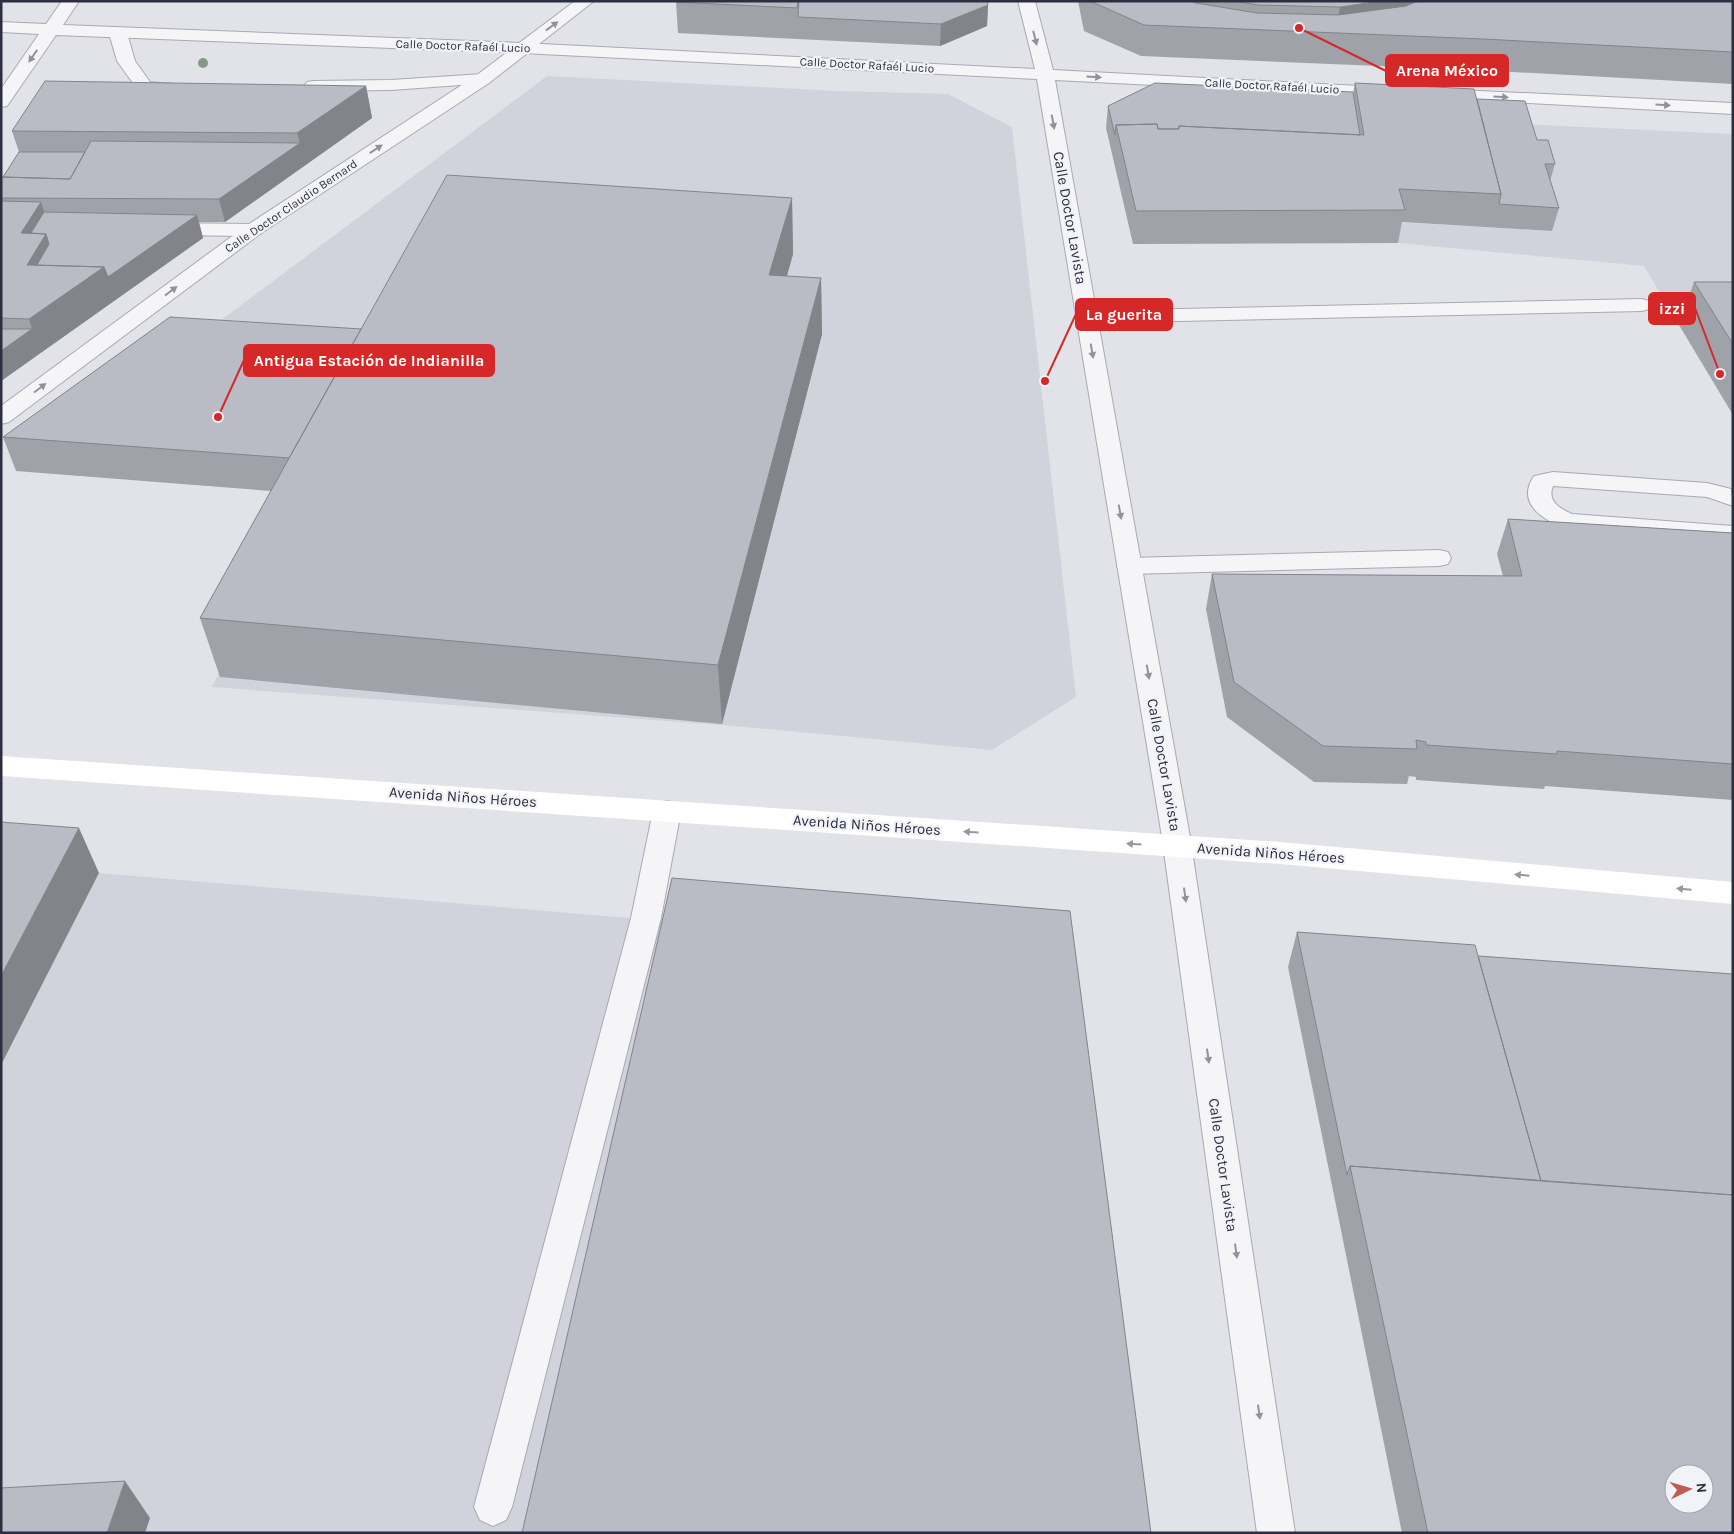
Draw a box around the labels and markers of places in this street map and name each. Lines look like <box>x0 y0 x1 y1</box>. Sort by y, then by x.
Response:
callout: Arena México <box>1386 55 1508 86</box>
callout: izzi <box>1649 293 1695 324</box>
callout: La guerita <box>1076 299 1172 330</box>
callout: Antigua Estación de Indianilla <box>244 345 494 376</box>

